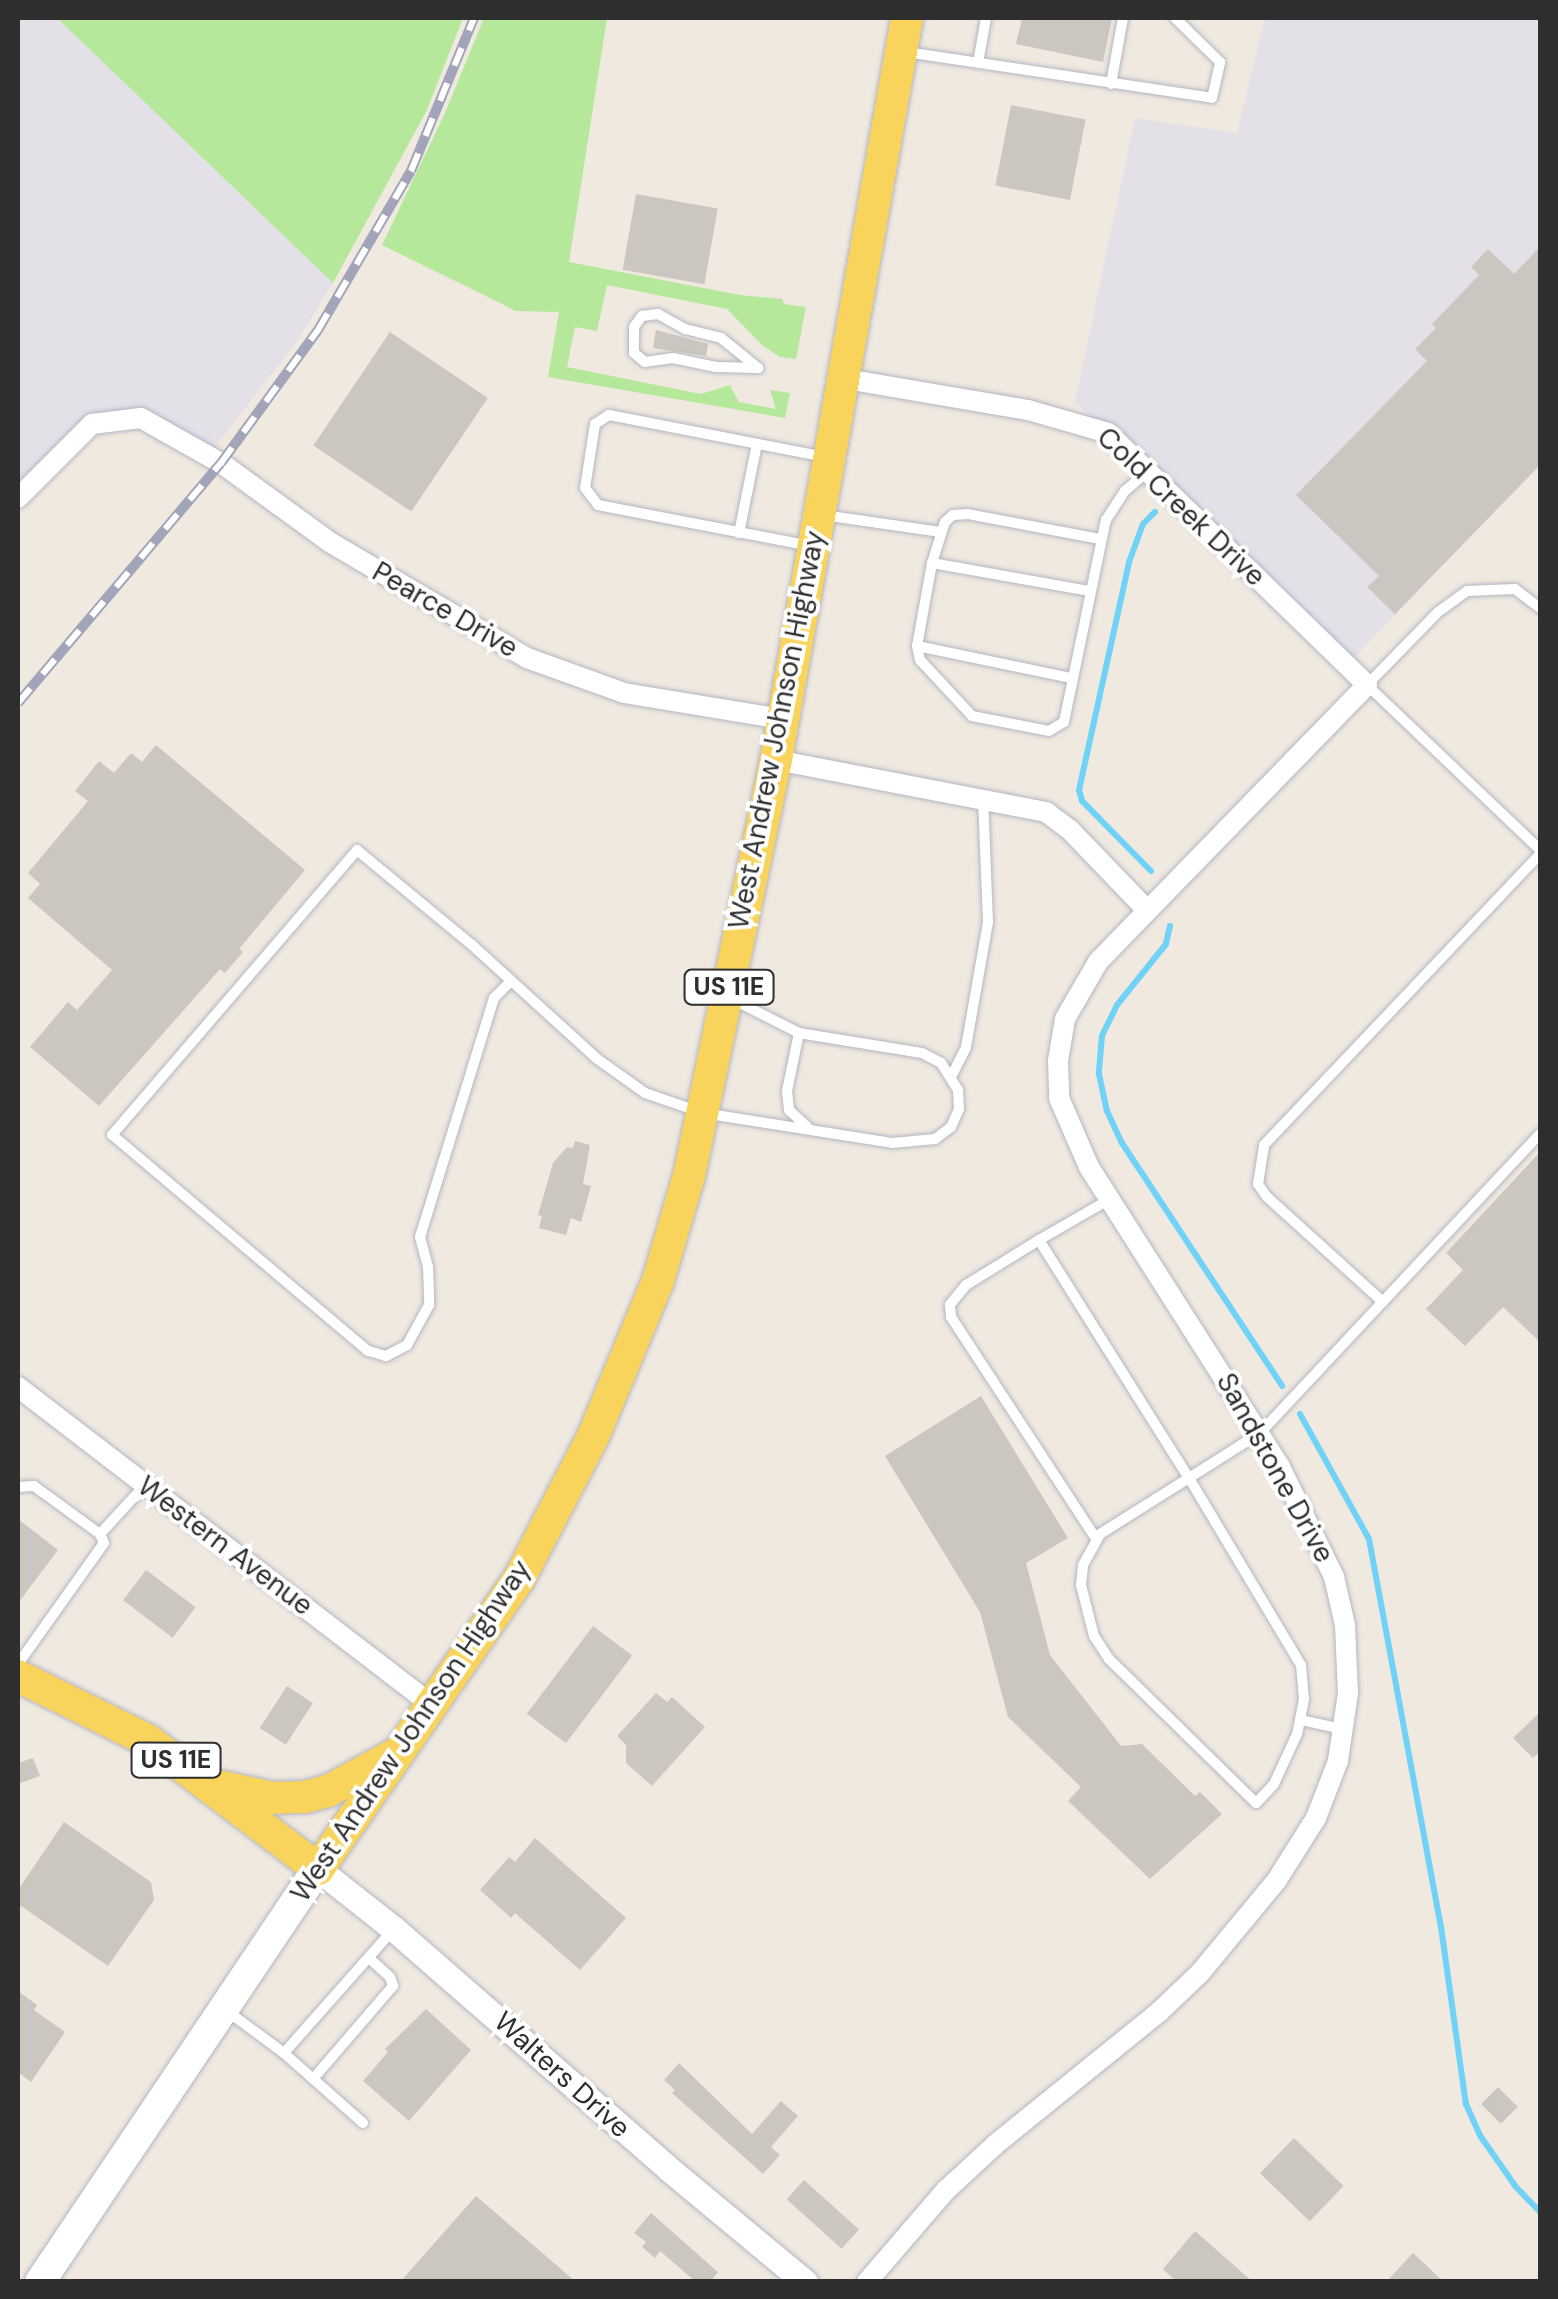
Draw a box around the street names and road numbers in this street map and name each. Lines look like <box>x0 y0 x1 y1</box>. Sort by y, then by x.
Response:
street label: Cold Creek Drive <box>1090 421 1272 593</box>
street label: West Andrew Johnson Highway <box>722 528 832 932</box>
street label: Pearce Drive <box>366 555 524 665</box>
road number: US 11E <box>682 967 776 1007</box>
street label: Sandstone Drive <box>1209 1367 1341 1569</box>
street label: Western Avenue <box>131 1469 319 1623</box>
street label: West Andrew Johnson Highway <box>284 1554 538 1908</box>
road number: US 11E <box>128 1740 224 1780</box>
street label: Walters Drive <box>487 2005 637 2145</box>

